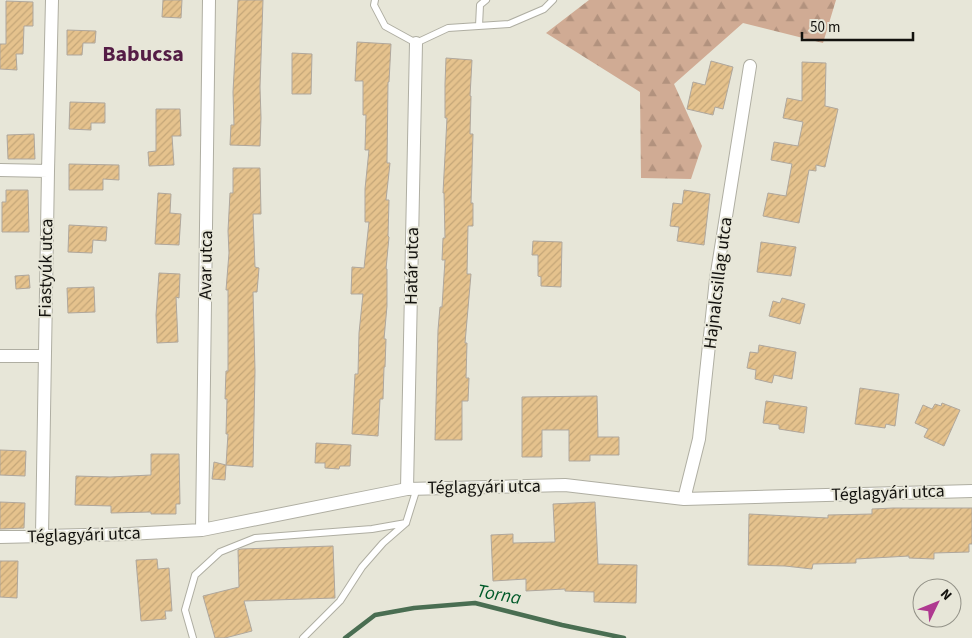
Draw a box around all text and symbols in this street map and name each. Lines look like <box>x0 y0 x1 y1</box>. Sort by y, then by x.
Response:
scale bar <box>802 10 913 42</box>
text: 50 m <box>810 17 840 38</box>
district label: Babucsa <box>102 38 184 70</box>
street label: Hajnalcsillag utca <box>698 216 738 350</box>
street label: Fiastyúk utca <box>33 218 59 318</box>
street label: Határ utca <box>399 227 425 305</box>
street label: Avar utca <box>193 230 219 300</box>
street label: Téglagyári utca <box>427 474 541 500</box>
street label: Téglagyári utca <box>831 479 945 507</box>
street label: Téglagyári utca <box>27 521 141 549</box>
water label: Torna <box>475 578 523 612</box>
north arrow <box>912 578 962 628</box>
text: N <box>935 585 956 605</box>

